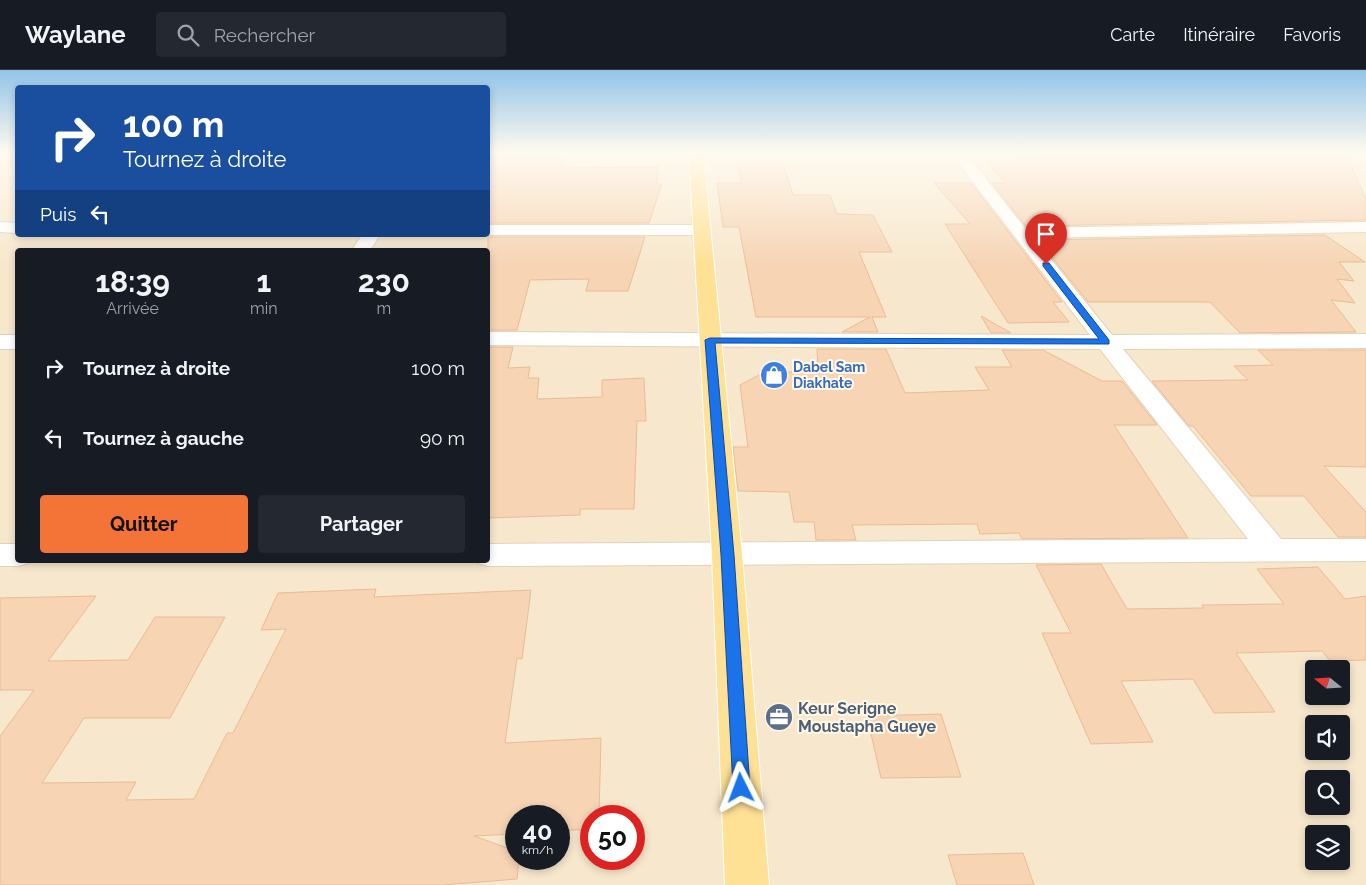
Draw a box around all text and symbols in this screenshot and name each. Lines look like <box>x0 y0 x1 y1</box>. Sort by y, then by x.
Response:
search box <box>156 12 506 57</box>
text: Waylane <box>25 20 126 49</box>
icon: search <box>174 21 202 49</box>
text: Rechercher <box>214 24 315 46</box>
text: Carte <box>1110 24 1155 45</box>
text: Itinéraire <box>1183 24 1255 45</box>
text: Favoris <box>1283 24 1341 45</box>
text: 100 m <box>123 104 224 145</box>
icon: right <box>40 105 105 170</box>
text: Tournez à droite <box>123 146 287 172</box>
icon: left <box>86 200 114 228</box>
text: Puis <box>40 203 76 225</box>
pin <box>1025 213 1067 264</box>
icon: arrive <box>1032 220 1060 248</box>
text: 18:39 <box>95 264 170 299</box>
text: 1 <box>256 264 271 299</box>
text: 230 <box>358 264 410 299</box>
text: Arrivée <box>106 299 159 318</box>
text: min <box>250 299 278 318</box>
text: m <box>376 299 391 318</box>
icon: right <box>40 354 68 382</box>
text: Tournez à droite <box>83 357 230 379</box>
text: 100 m <box>411 357 465 379</box>
place label: Dabel Sam Diakhate <box>793 359 865 391</box>
shop icon: Dabel Sam Diakhate <box>759 360 789 390</box>
icon: left <box>40 424 68 452</box>
text: Tournez à gauche <box>83 427 244 449</box>
text: 90 m <box>420 427 465 449</box>
button: Quitter <box>40 495 248 553</box>
button: Partager <box>258 495 465 553</box>
north arrow <box>1305 660 1350 705</box>
map controls <box>1305 660 1350 870</box>
place label: Keur Serigne Moustapha Gueye <box>798 699 937 736</box>
office icon: Keur Serigne Moustapha Gueye <box>764 702 794 732</box>
button: sound <box>1305 715 1350 760</box>
position arrow <box>714 761 766 813</box>
button: search <box>1305 770 1350 815</box>
speed limit sign: 50 <box>580 805 645 870</box>
text: 40 <box>523 816 552 846</box>
button: layers <box>1305 825 1350 870</box>
text: km/h <box>522 843 553 857</box>

